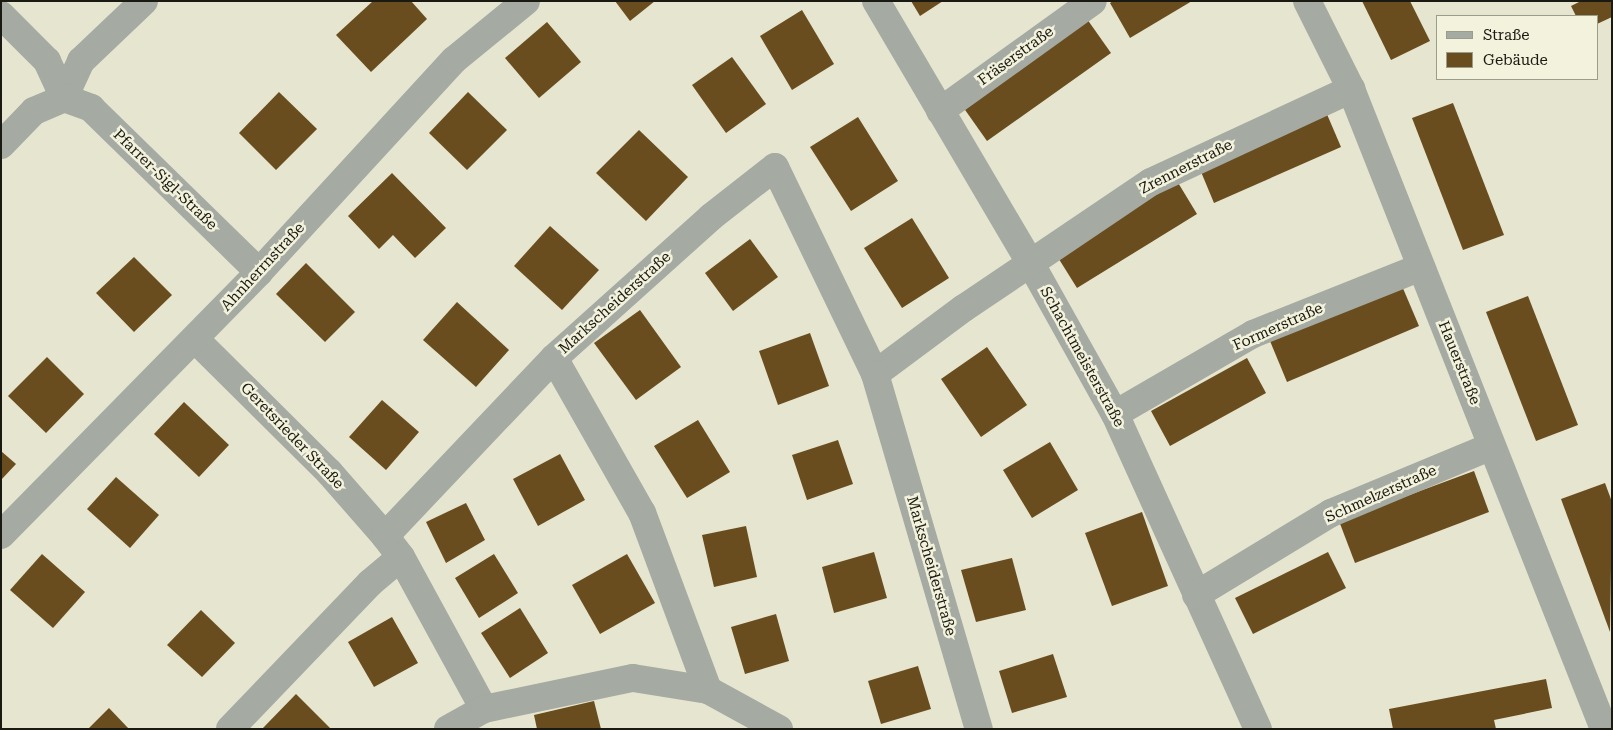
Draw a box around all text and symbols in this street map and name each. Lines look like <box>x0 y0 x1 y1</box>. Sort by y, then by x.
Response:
legend <box>1436 15 1598 80</box>
street label: Fräserstraße <box>975 23 1057 89</box>
text: Straße <box>1483 26 1530 44</box>
text: Gebäude <box>1483 51 1548 69</box>
street label: Pfarrer-Sigl-Straße <box>109 126 221 234</box>
street label: Zrennerstraße <box>1137 136 1235 198</box>
street label: Ahnherrnstraße <box>217 219 309 315</box>
street label: Markscheiderstraße <box>555 248 675 358</box>
street label: Schachtmeisterstraße <box>1036 284 1128 430</box>
street label: Formerstraße <box>1230 299 1326 355</box>
street label: Hauerstraße <box>1434 319 1484 407</box>
street label: Geretsrieder Straße <box>237 379 347 493</box>
street label: Schmelzerstraße <box>1323 461 1439 527</box>
street label: Markscheiderstraße <box>902 494 960 638</box>

